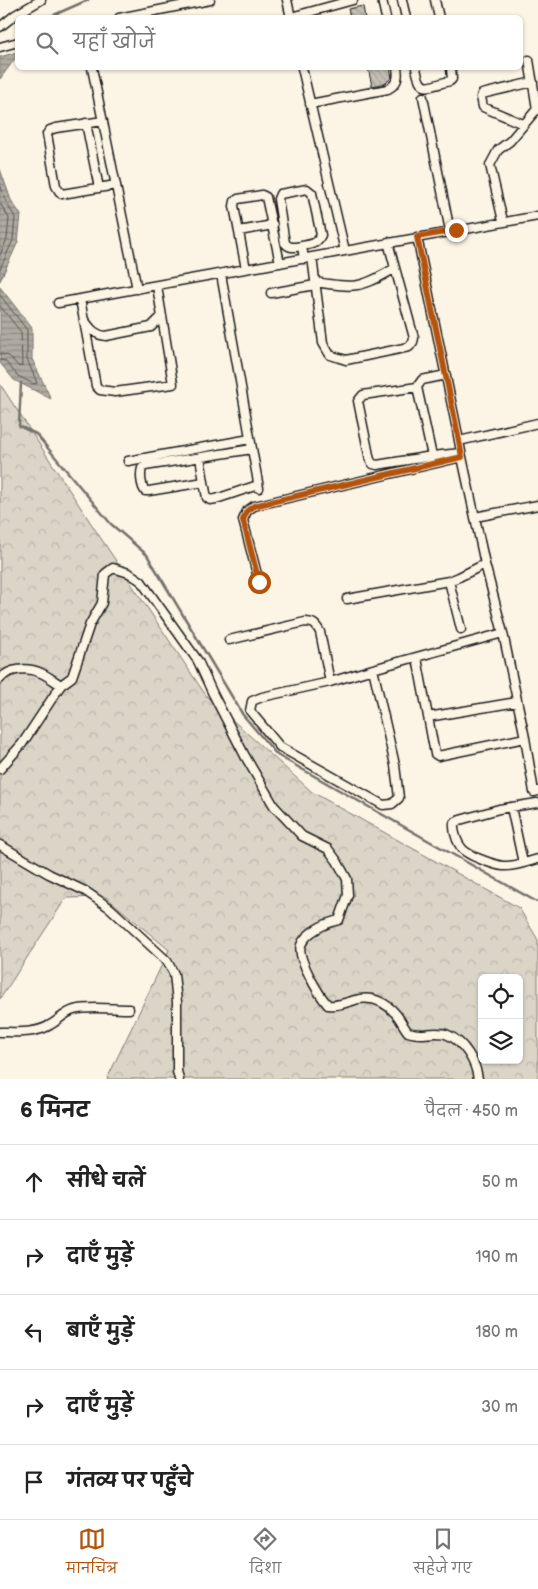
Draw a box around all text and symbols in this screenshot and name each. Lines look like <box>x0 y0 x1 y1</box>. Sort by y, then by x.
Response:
search box <box>15 15 523 70</box>
icon: search <box>33 29 61 57</box>
text: यहाँ खोजें <box>73 31 155 54</box>
route end <box>445 219 468 242</box>
route start <box>248 571 271 594</box>
map controls <box>478 974 523 1064</box>
button: locate <box>478 974 523 1019</box>
button: layers <box>478 1019 523 1064</box>
text: 6 मिनट <box>20 1098 89 1123</box>
text: पैदल · 450 m <box>425 1102 518 1121</box>
icon: ahead <box>20 1168 48 1196</box>
text: सीधे चलें <box>67 1170 145 1193</box>
text: 50 m <box>482 1173 518 1192</box>
icon: right <box>20 1243 48 1271</box>
text: दाएँ मुड़ें <box>67 1245 133 1268</box>
text: 190 m <box>476 1248 518 1267</box>
icon: left <box>20 1318 48 1346</box>
text: बाएँ मुड़ें <box>67 1320 134 1343</box>
text: 180 m <box>476 1323 518 1342</box>
icon: right <box>20 1393 48 1421</box>
text: दाएँ मुड़ें <box>67 1395 133 1418</box>
text: 30 m <box>481 1398 518 1417</box>
icon: arrive <box>20 1468 48 1496</box>
text: गंतव्य पर पहुँचे <box>67 1470 193 1493</box>
tab: मानचित्र <box>66 1525 117 1584</box>
tab: दिशा <box>250 1525 281 1584</box>
tab: सहेजे गए <box>414 1525 472 1584</box>

